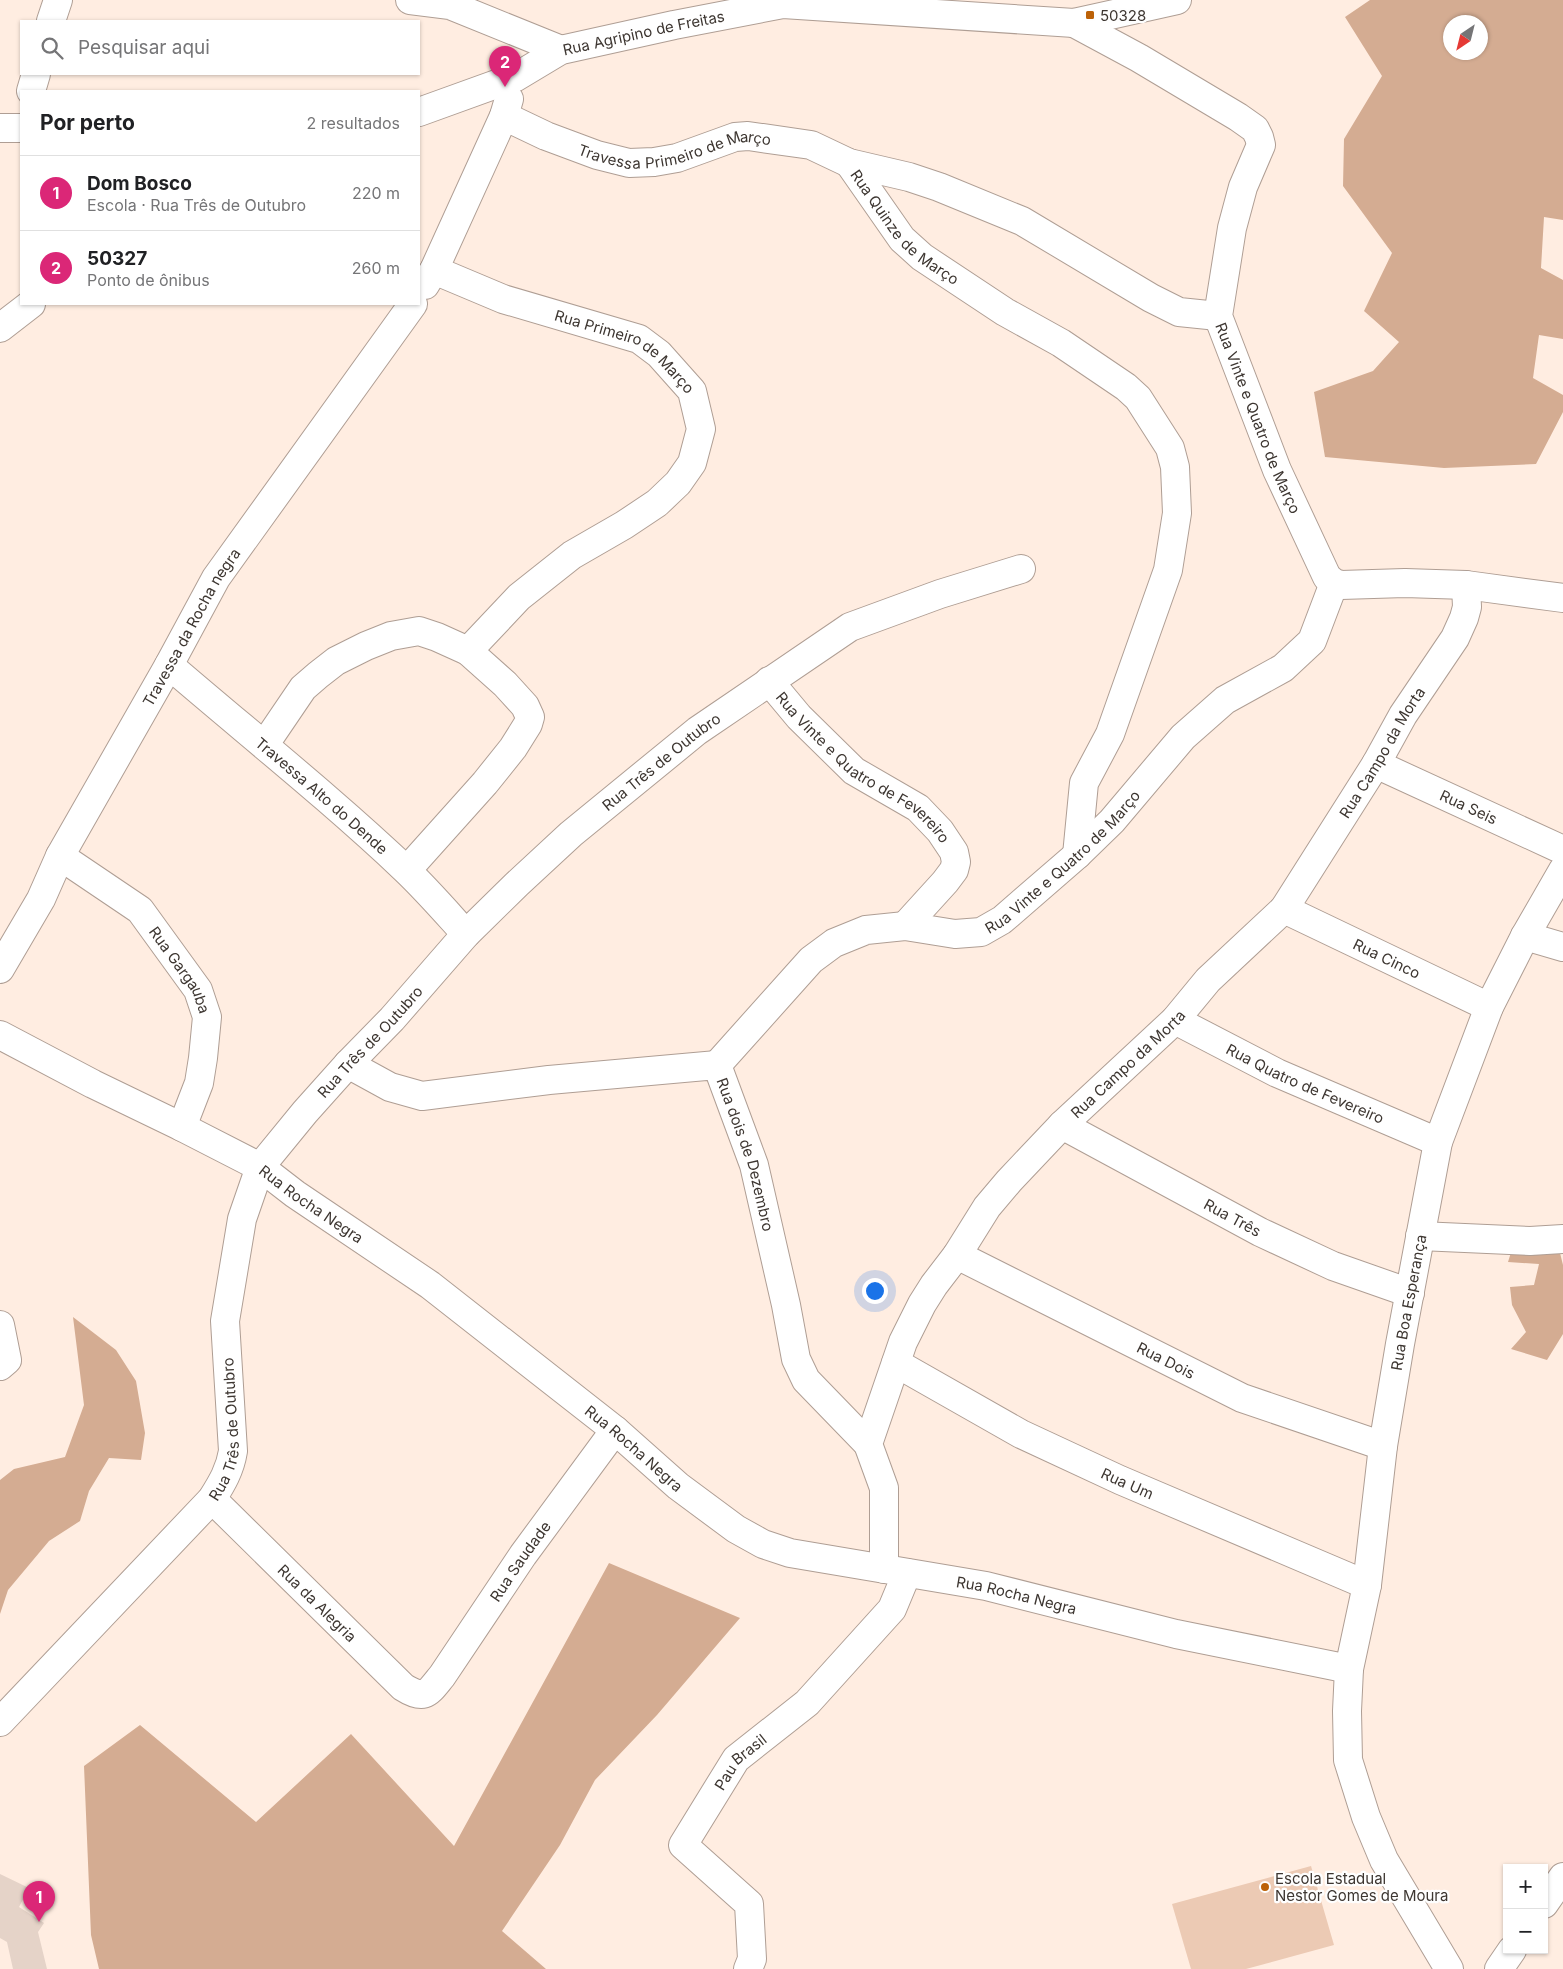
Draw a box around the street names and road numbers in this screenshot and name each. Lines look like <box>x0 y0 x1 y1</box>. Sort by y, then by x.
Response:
street label: Rua Agripino de Freitas <box>561 6 726 59</box>
street label: Travessa Primeiro de Março <box>576 126 772 173</box>
street label: Rua Quinze de Março <box>847 166 963 288</box>
street label: Rua Primeiro de Março <box>552 305 699 397</box>
street label: Rua Vinte e Quatro de Março <box>1212 320 1305 517</box>
street label: Travessa da Rocha negra <box>138 544 244 709</box>
street label: Rua Campo da Morta <box>1335 683 1429 821</box>
street label: Rua Vinte e Quatro de Fevereiro <box>772 688 954 846</box>
street label: Rua Três de Outubro <box>598 708 724 814</box>
street label: Travessa Alto do Dende <box>252 733 392 858</box>
street label: Rua Seis <box>1437 785 1500 828</box>
street label: Rua Vinte e Quatro de Março <box>981 786 1144 937</box>
street label: Rua Gargauba <box>145 922 215 1016</box>
street label: Rua Cinco <box>1350 934 1424 982</box>
street label: Rua Três de Outubro <box>313 981 426 1101</box>
street label: Rua Campo da Morta <box>1066 1006 1189 1122</box>
street label: Rua Quatro de Fevereiro <box>1223 1039 1387 1127</box>
street label: Rua dois de Dezembro <box>713 1075 778 1233</box>
street label: Rua Rocha Negra <box>256 1161 367 1247</box>
street label: Rua Três <box>1201 1194 1265 1240</box>
street label: Rua Boa Esperança <box>1386 1233 1430 1372</box>
street label: Rua Dois <box>1134 1337 1198 1382</box>
street label: Rua Três de Outubro <box>204 1357 243 1504</box>
street label: Rua Rocha Negra <box>581 1401 687 1495</box>
street label: Rua Um <box>1098 1463 1157 1503</box>
street label: Rua Saudade <box>485 1517 554 1605</box>
street label: Rua da Alegria <box>274 1560 361 1646</box>
street label: Rua Rocha Negra <box>955 1572 1079 1618</box>
street label: Pau Brasil <box>710 1729 770 1793</box>

